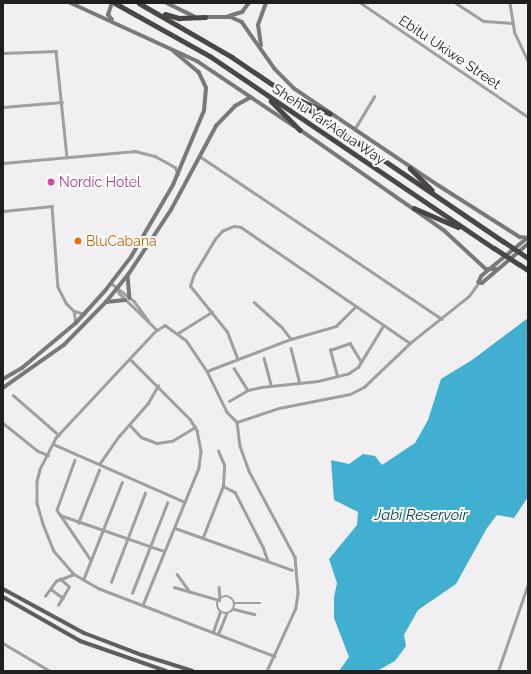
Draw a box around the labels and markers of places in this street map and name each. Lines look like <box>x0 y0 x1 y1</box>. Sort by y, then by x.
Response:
place label: Nordic Hotel <box>59 174 141 190</box>
marker: Nordic Hotel <box>46 177 56 187</box>
place label: BluCabana <box>86 233 157 249</box>
marker: BluCabana <box>73 236 83 246</box>

